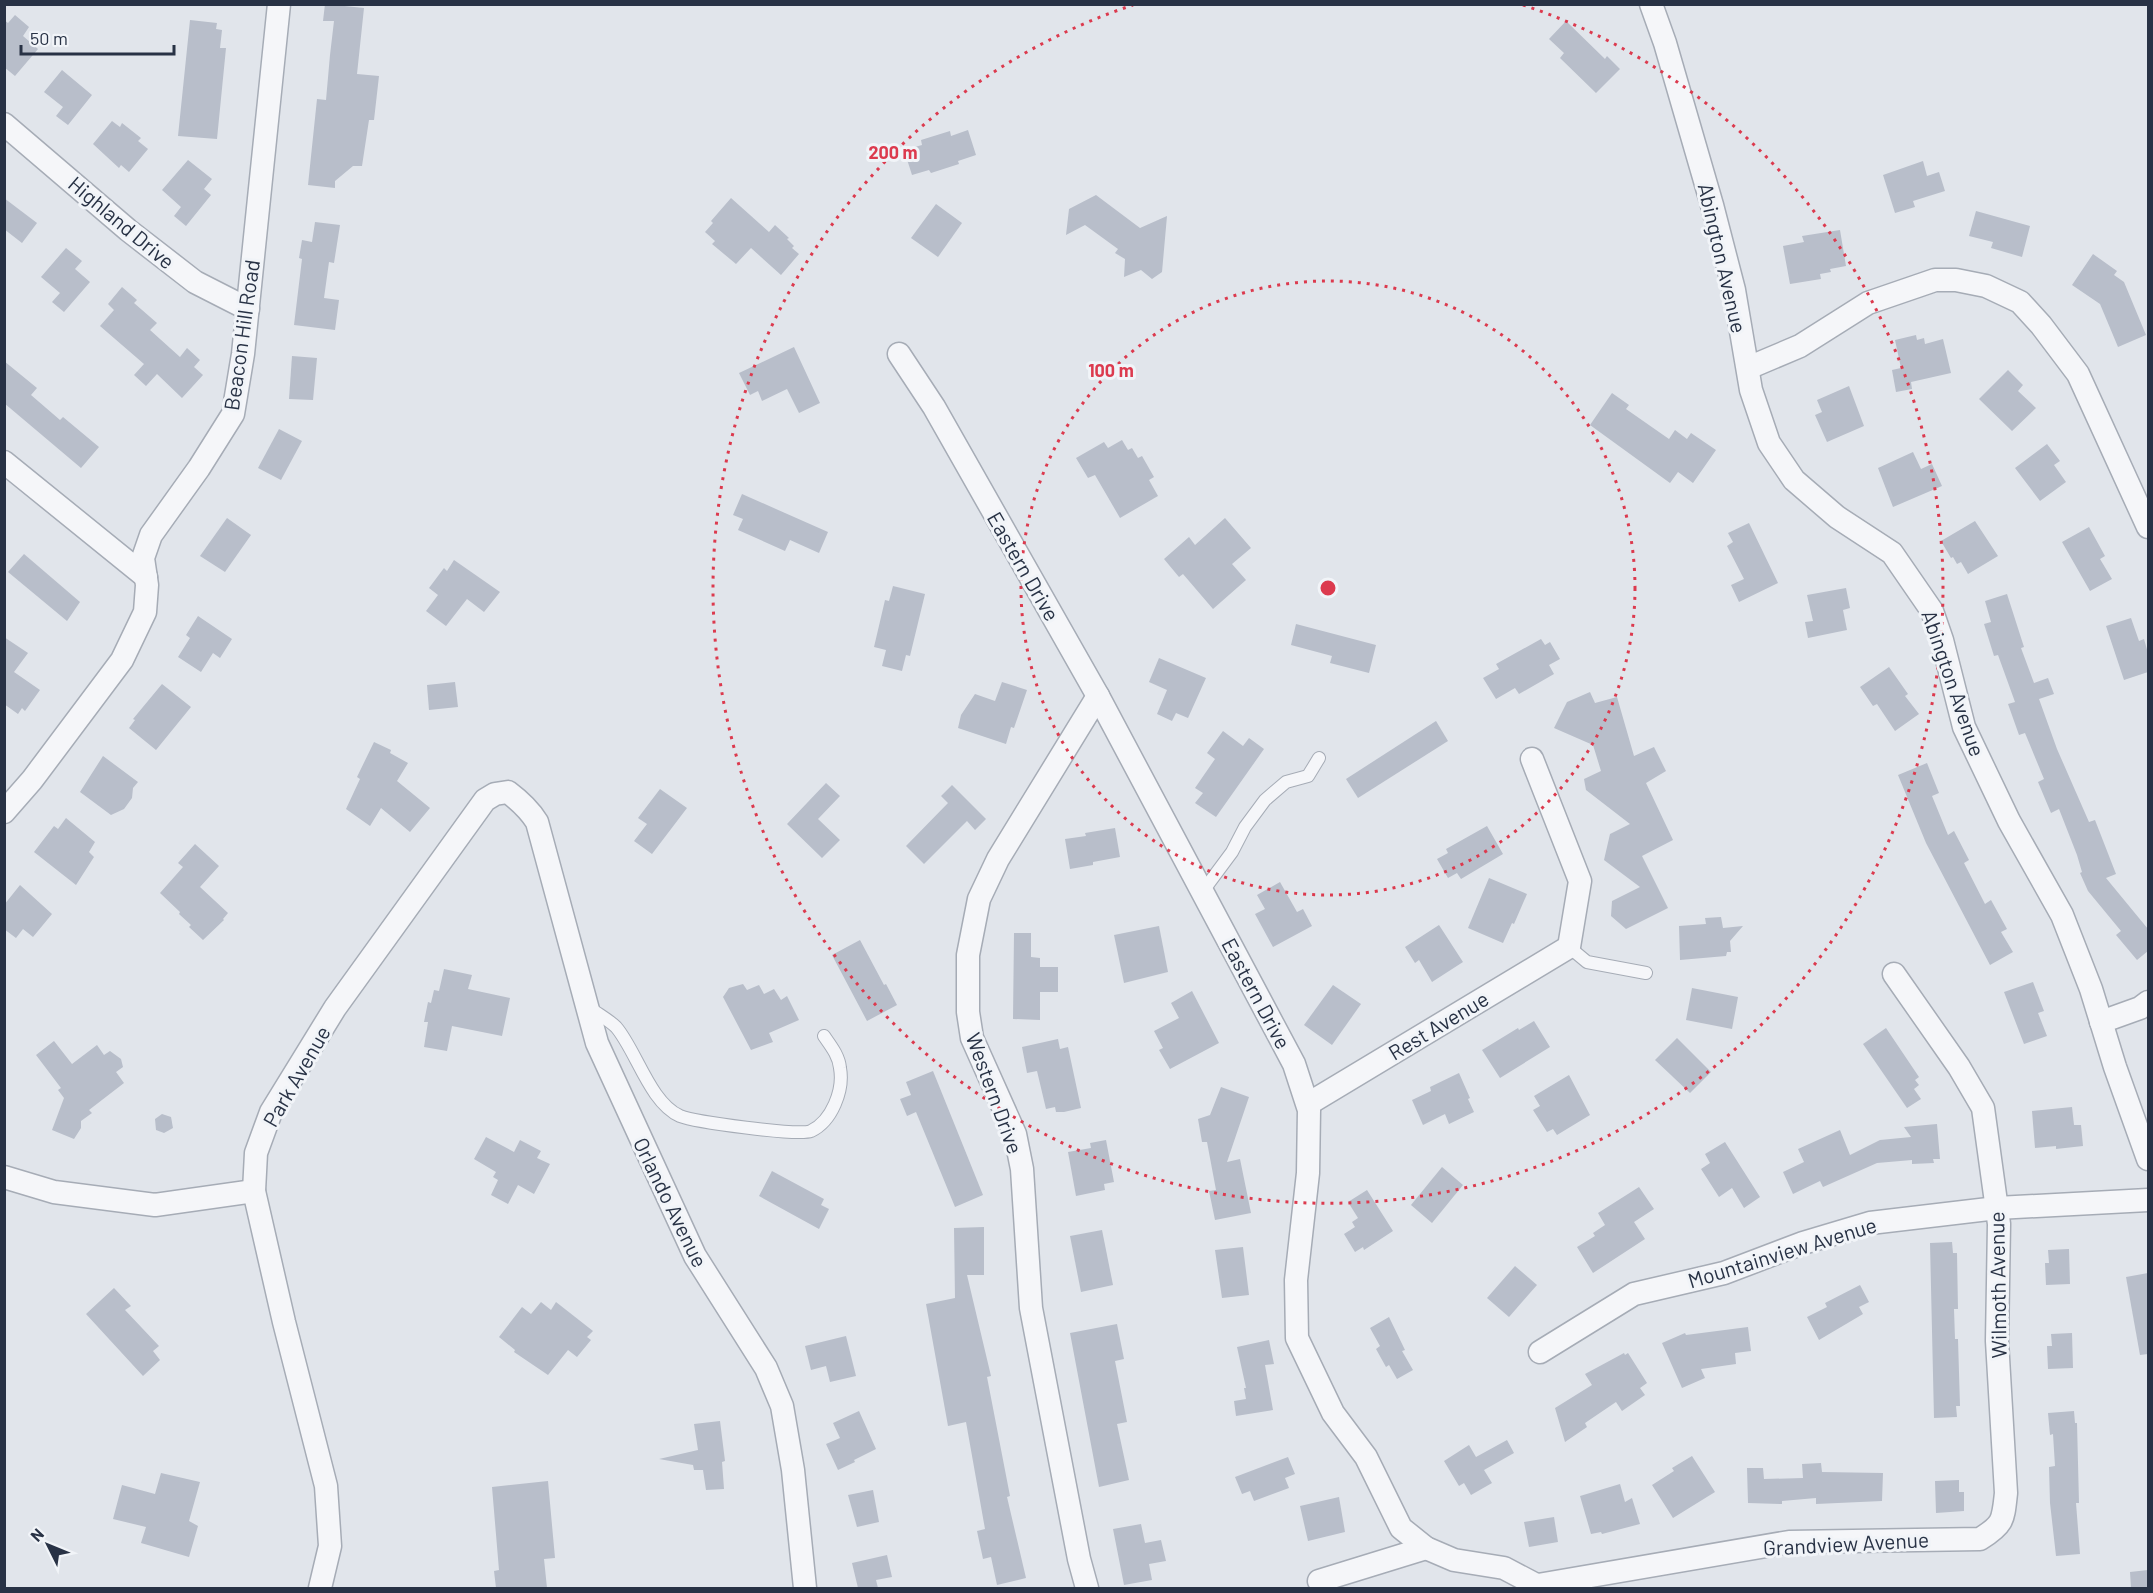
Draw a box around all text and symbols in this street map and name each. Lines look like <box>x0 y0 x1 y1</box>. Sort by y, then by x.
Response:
scale bar <box>21 18 174 56</box>
text: 50 m <box>30 27 68 49</box>
text: 200 m <box>868 141 918 163</box>
street label: Highland Drive <box>64 170 180 274</box>
street label: Abington Avenue <box>1694 181 1752 335</box>
street label: Beacon Hill Road <box>218 258 264 412</box>
text: 100 m <box>1088 359 1134 381</box>
street label: Eastern Drive <box>983 507 1065 625</box>
centre of rings <box>1318 578 1338 598</box>
street label: Abington Avenue <box>1917 607 1991 759</box>
street label: Eastern Drive <box>1217 933 1297 1053</box>
street label: Rest Avenue <box>1383 985 1493 1065</box>
street label: Park Avenue <box>257 1021 335 1131</box>
street label: Western Drive <box>962 1029 1028 1157</box>
street label: Orlando Avenue <box>629 1133 713 1271</box>
street label: Mountainview Avenue <box>1685 1211 1879 1293</box>
street label: Wilmoth Avenue <box>1983 1211 2011 1359</box>
north arrow <box>18 1515 78 1575</box>
text: N <box>26 1524 47 1545</box>
street label: Grandview Avenue <box>1762 1526 1930 1560</box>

